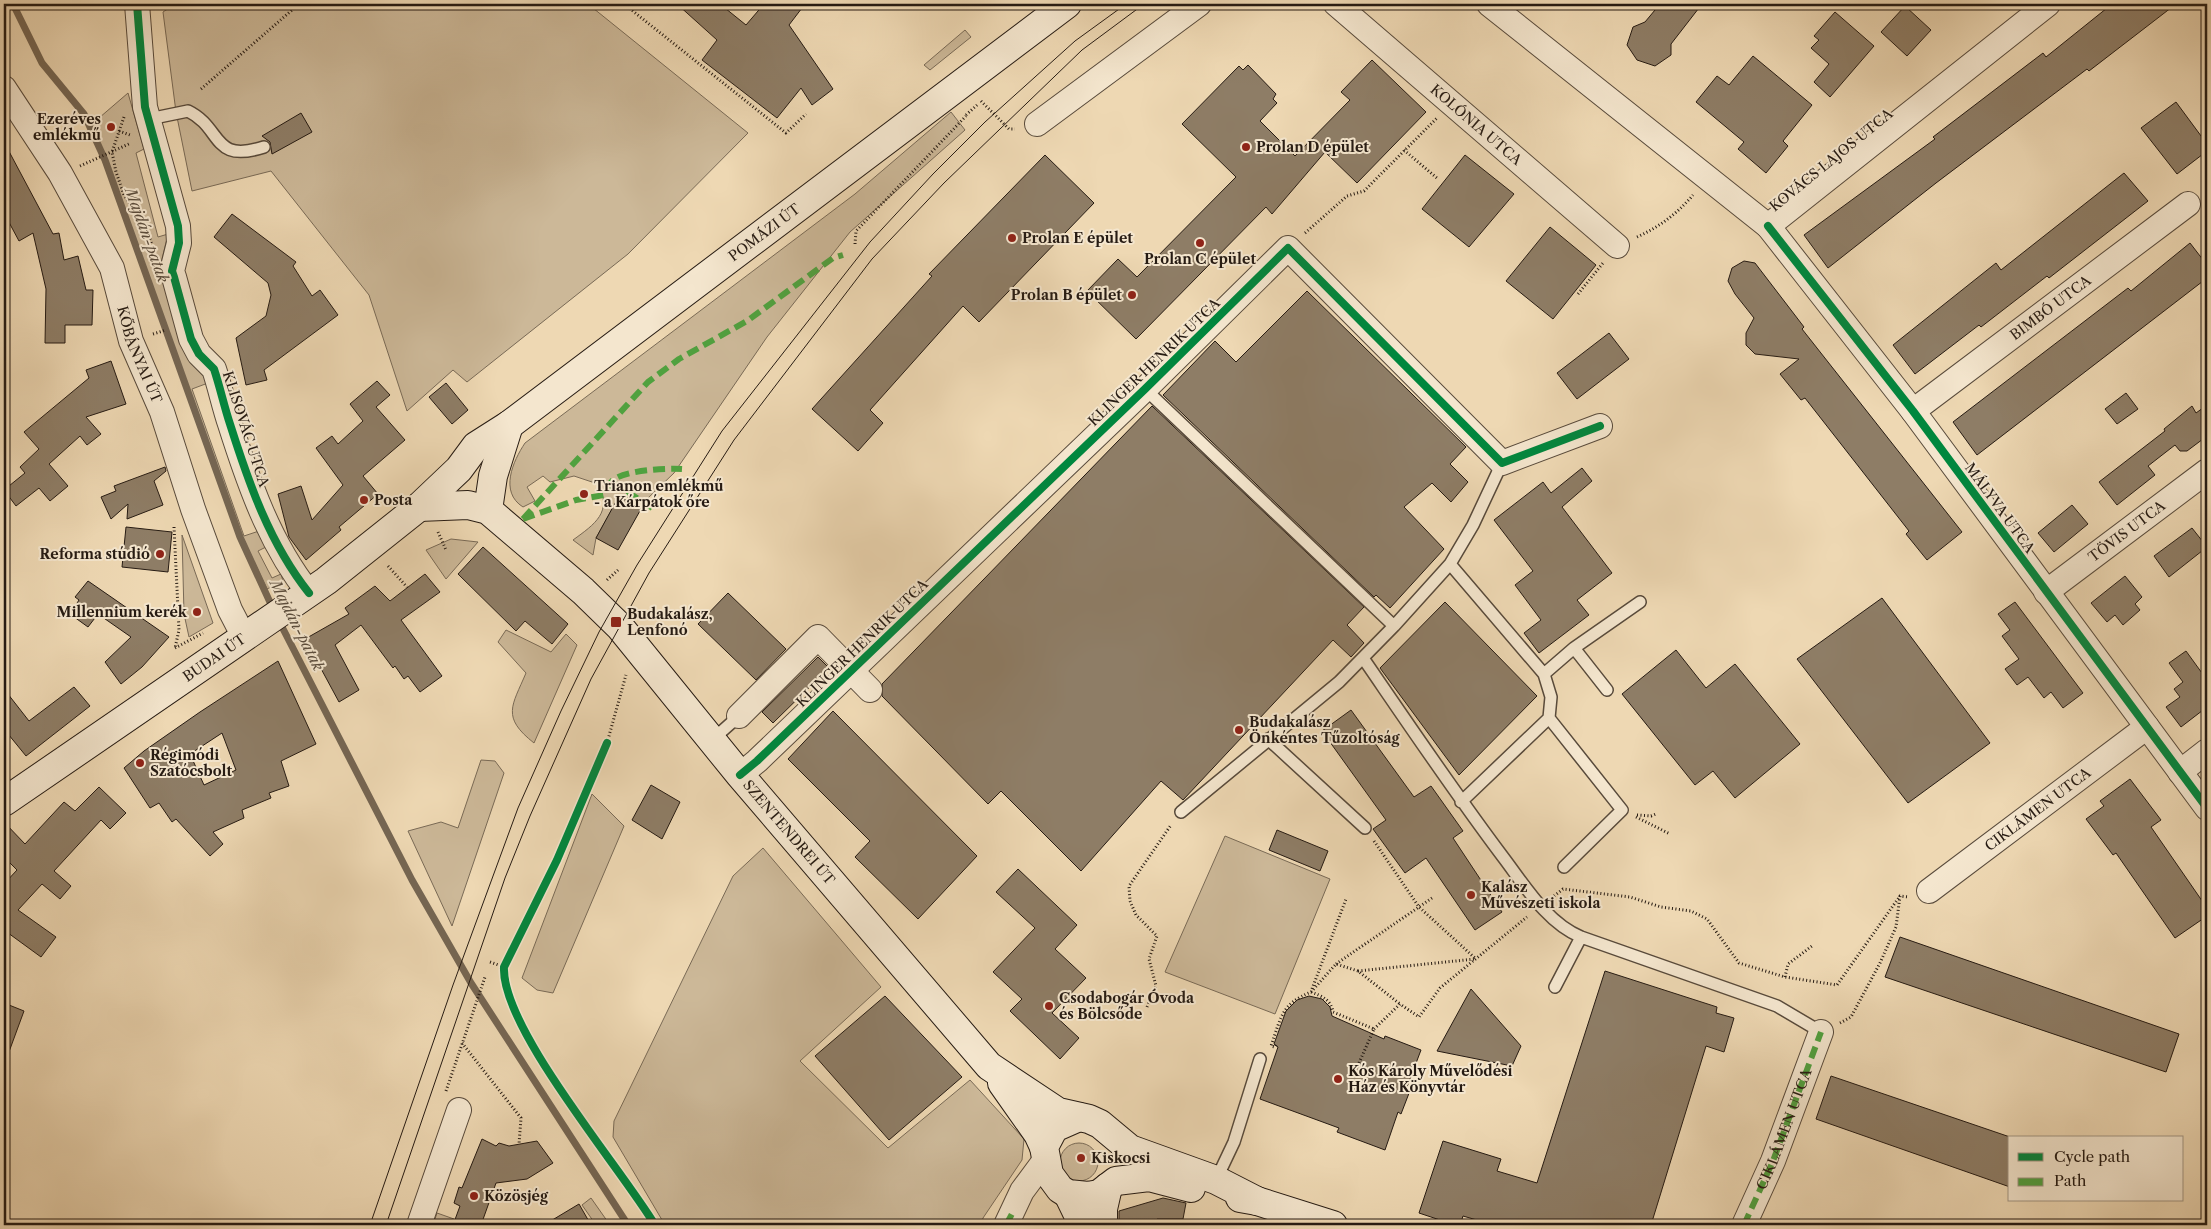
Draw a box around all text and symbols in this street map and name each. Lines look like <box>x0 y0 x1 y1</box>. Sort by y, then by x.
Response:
street label: KOLÓNIA UTCA <box>1427 80 1526 170</box>
street label: KOVÁCS LAJOS UTCA <box>1766 104 1897 215</box>
place label: Ezeréves emlékmű <box>33 110 101 144</box>
marker: Ezeréves emlékmű <box>105 121 117 133</box>
place label: Prolan D épület <box>1256 138 1369 156</box>
marker: Prolan D épület <box>1240 141 1252 153</box>
water label: Majdán-patak <box>120 183 173 285</box>
street label: POMÁZI ÚT <box>725 199 804 265</box>
place label: Prolan E épület <box>1022 229 1133 247</box>
marker: Prolan E épület <box>1006 232 1018 244</box>
marker: Prolan C épület <box>1194 237 1206 249</box>
place label: Prolan C épület <box>1144 250 1256 268</box>
street label: BIMBÓ UTCA <box>2006 271 2095 344</box>
place label: Prolan B épület <box>1011 286 1122 304</box>
marker: Prolan B épület <box>1126 289 1138 301</box>
street label: KLINGER HENRIK UTCA <box>1084 294 1224 430</box>
street label: KŐBÁNYAI ÚT <box>113 304 166 406</box>
street label: KLISOVÁC UTCA <box>219 369 273 490</box>
street label: MÁLYVA UTCA <box>1961 459 2039 557</box>
place label: Trianon emlékmű - a Kárpátok őre <box>594 477 724 511</box>
marker: Trianon emlékmű - a Kárpátok őre <box>578 488 590 500</box>
place label: Posta <box>374 491 413 509</box>
marker: Posta <box>358 494 370 506</box>
street label: TÖVIS UTCA <box>2085 496 2169 566</box>
place label: Reforma stúdió <box>40 545 150 563</box>
marker: Reforma stúdió <box>154 548 166 560</box>
water label: Majdán-patak <box>265 574 328 674</box>
street label: KLINGER HENRIK UTCA <box>792 575 932 711</box>
place label: Millennium kerék <box>57 603 188 621</box>
place label: Budakalász, Lenfonó <box>627 605 713 639</box>
marker: Millennium kerék <box>191 606 203 618</box>
marker: Budakalász, Lenfonó <box>609 615 623 629</box>
street label: BUDAI ÚT <box>179 630 249 686</box>
place label: Budakalász Önkéntes Tűzoltóság <box>1249 713 1401 747</box>
marker: Budakalász Önkéntes Tűzoltóság <box>1233 724 1245 736</box>
place label: Régimódi Szatócsbolt <box>150 746 233 780</box>
marker: Régimódi Szatócsbolt <box>134 757 146 769</box>
street label: CIKLÁMEN UTCA <box>1981 763 2095 855</box>
street label: SZENTENDREI ÚT <box>739 776 839 889</box>
place label: Kalász Művészeti iskola <box>1481 878 1601 912</box>
marker: Kalász Művészeti iskola <box>1465 889 1477 901</box>
place label: Csodabogár Óvoda és Bölcsőde <box>1059 988 1195 1023</box>
marker: Csodabogár Óvoda és Bölcsőde <box>1043 1000 1055 1012</box>
place label: Kós Károly Művelődési Ház és Könyvtár <box>1348 1062 1513 1096</box>
street label: CIKLÁMEN UTCA <box>1752 1066 1816 1192</box>
marker: Kós Károly Művelődési Ház és Könyvtár <box>1332 1073 1344 1085</box>
legend <box>2008 1136 2184 1202</box>
text: Cycle path <box>2054 1147 2131 1166</box>
place label: Kiskocsi <box>1091 1149 1151 1167</box>
marker: Kiskocsi <box>1075 1152 1087 1164</box>
text: Path <box>2054 1171 2087 1190</box>
place label: Közösjég <box>484 1187 549 1205</box>
marker: Közösjég <box>468 1190 480 1202</box>

